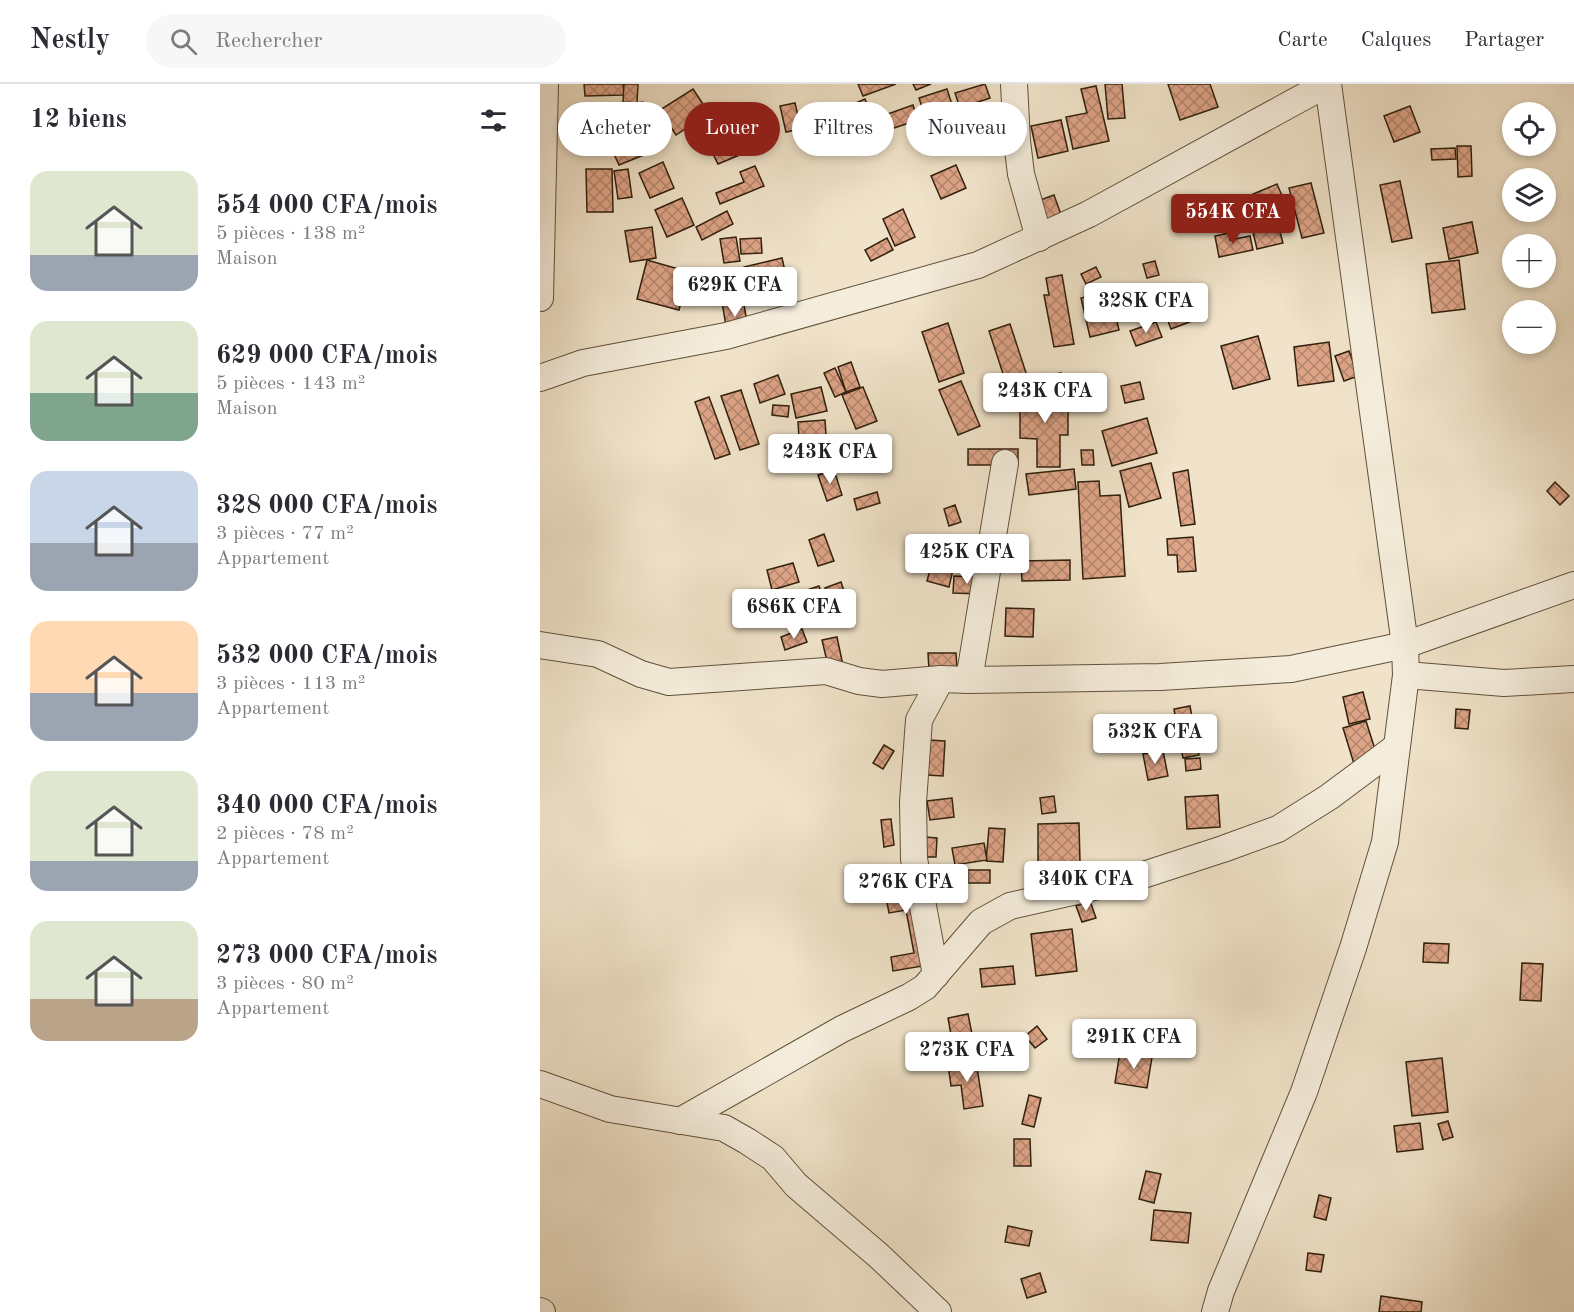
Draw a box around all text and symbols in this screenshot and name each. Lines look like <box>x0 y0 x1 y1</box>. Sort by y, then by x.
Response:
search box <box>146 14 566 68</box>
icon: search <box>167 25 200 58</box>
text: Nestly <box>30 27 110 55</box>
text: Rechercher <box>215 30 322 52</box>
text: Carte <box>1278 30 1328 51</box>
text: Calques <box>1361 30 1431 51</box>
text: Partager <box>1464 30 1544 51</box>
chip: Acheter <box>558 102 672 156</box>
chip: Louer <box>684 102 780 156</box>
chip: Filtres <box>792 102 894 156</box>
chip: Nouveau <box>906 102 1027 156</box>
map controls <box>1502 102 1556 354</box>
button: locate <box>1502 102 1556 156</box>
icon: filters <box>477 104 510 137</box>
text: 12 biens <box>30 107 127 133</box>
button: layers <box>1502 168 1556 222</box>
text: 554 000 CFA/mois <box>216 193 437 219</box>
pin: 554K CFA <box>1171 194 1295 245</box>
icon: home <box>78 195 150 267</box>
text: 554K CFA <box>1185 203 1281 223</box>
text: 5 pièces · 138 m² <box>216 224 365 244</box>
button: + <box>1502 234 1556 288</box>
text: Maison <box>216 249 277 269</box>
pin: 629K CFA <box>673 267 797 318</box>
text: 629K CFA <box>687 276 783 296</box>
pin: 328K CFA <box>1084 283 1208 334</box>
text: 328K CFA <box>1098 292 1194 312</box>
button: − <box>1502 300 1556 354</box>
text: 629 000 CFA/mois <box>216 343 437 369</box>
icon: home <box>78 345 150 417</box>
pin: 243K CFA <box>983 373 1107 424</box>
text: 5 pièces · 143 m² <box>216 374 365 394</box>
text: 243K CFA <box>997 382 1093 402</box>
text: Maison <box>216 399 277 419</box>
pin: 243K CFA <box>768 434 892 485</box>
text: 243K CFA <box>782 443 878 463</box>
text: 328 000 CFA/mois <box>216 493 437 519</box>
icon: home <box>78 495 150 567</box>
text: 3 pièces · 77 m² <box>216 524 354 544</box>
pin: 425K CFA <box>905 534 1029 585</box>
text: 425K CFA <box>919 543 1015 563</box>
text: Appartement <box>216 549 329 569</box>
pin: 686K CFA <box>732 589 856 640</box>
text: 686K CFA <box>746 598 842 618</box>
text: 532 000 CFA/mois <box>216 643 437 669</box>
icon: home <box>78 645 150 717</box>
text: 3 pièces · 113 m² <box>216 674 365 694</box>
text: Appartement <box>216 699 329 719</box>
pin: 532K CFA <box>1093 714 1217 765</box>
text: 532K CFA <box>1107 723 1203 743</box>
text: 340 000 CFA/mois <box>216 793 437 819</box>
icon: home <box>78 795 150 867</box>
text: 2 pièces · 78 m² <box>216 824 354 844</box>
text: Appartement <box>216 849 329 869</box>
pin: 340K CFA <box>1024 861 1148 912</box>
pin: 276K CFA <box>844 864 968 915</box>
text: 340K CFA <box>1038 870 1134 890</box>
text: 276K CFA <box>858 873 954 893</box>
text: 273 000 CFA/mois <box>216 943 437 969</box>
icon: home <box>78 945 150 1017</box>
text: 3 pièces · 80 m² <box>216 974 354 994</box>
text: Appartement <box>216 999 329 1019</box>
pin: 291K CFA <box>1072 1019 1196 1070</box>
text: 291K CFA <box>1086 1028 1182 1048</box>
pin: 273K CFA <box>905 1032 1029 1083</box>
text: 273K CFA <box>919 1041 1015 1061</box>

